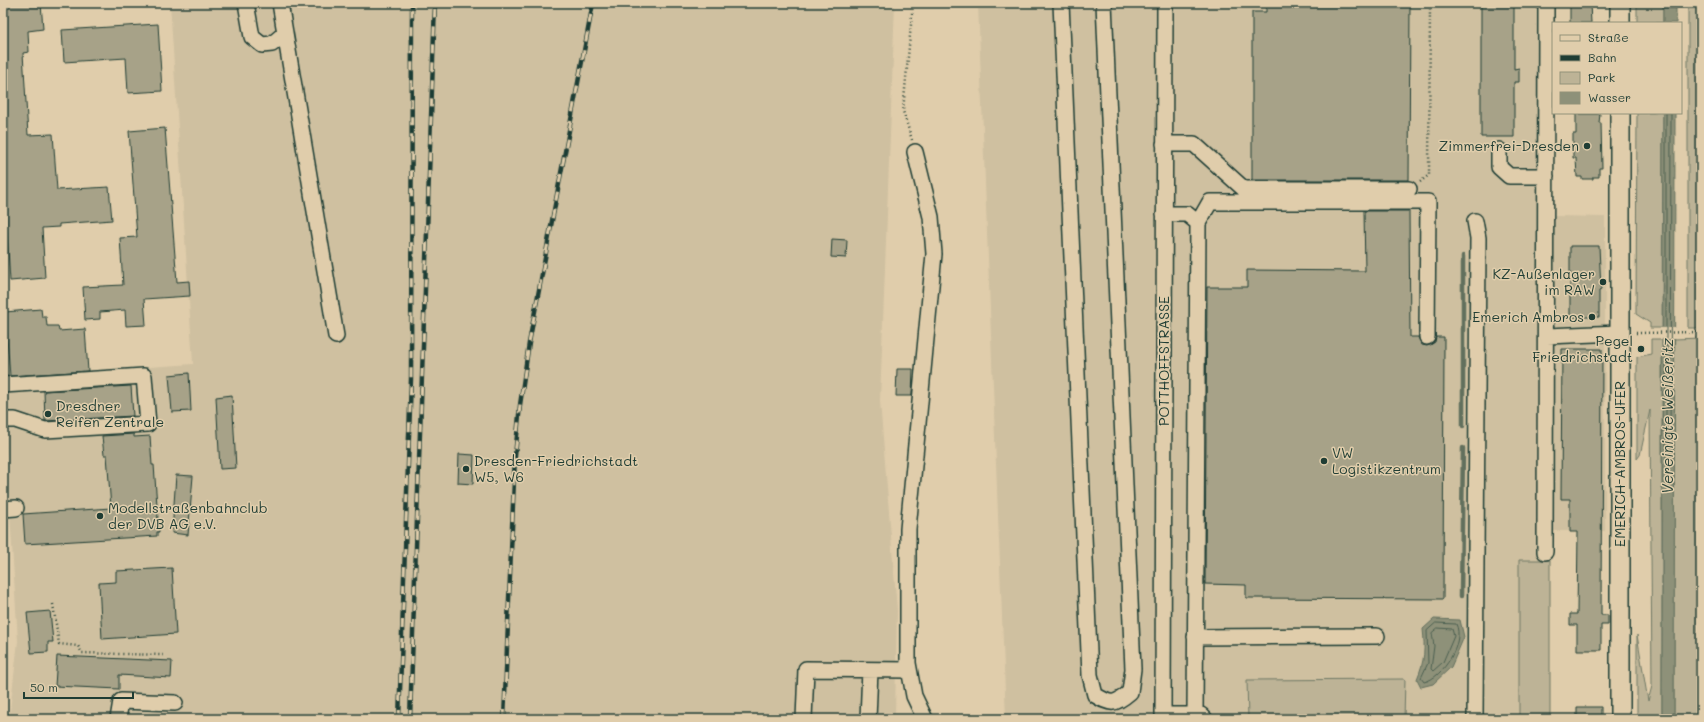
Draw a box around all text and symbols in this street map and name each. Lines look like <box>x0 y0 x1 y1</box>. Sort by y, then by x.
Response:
legend <box>1552 22 1682 114</box>
text: Straße <box>1588 29 1629 45</box>
text: Bahn <box>1588 49 1616 65</box>
text: Park <box>1588 69 1615 85</box>
text: Wasser <box>1588 89 1631 105</box>
place label: Zimmerfrei-Dresden <box>1439 136 1579 155</box>
marker: Zimmerfrei-Dresden <box>1582 141 1592 151</box>
place label: KZ-Außenlager im RAW <box>1492 264 1595 299</box>
marker: KZ-Außenlager im RAW <box>1598 277 1608 287</box>
street label: POTTHOFFSTRASSE <box>1154 296 1173 426</box>
place label: Emerich Ambros <box>1472 307 1584 326</box>
marker: Emerich Ambros <box>1587 312 1597 322</box>
place label: Pegel Friedrichstadt <box>1532 331 1633 366</box>
water label: Vereinigte Weißeritz <box>1657 337 1677 494</box>
marker: Pegel Friedrichstadt <box>1636 344 1646 354</box>
street label: EMERICH-AMBROS-UFER <box>1610 381 1629 547</box>
place label: Dresdner Reifen Zentrale <box>56 396 164 431</box>
marker: Dresdner Reifen Zentrale <box>43 409 53 419</box>
place label: VW Logistikzentrum <box>1332 443 1441 478</box>
place label: Dresden-Friedrichstadt W5, W6 <box>474 451 638 486</box>
marker: VW Logistikzentrum <box>1319 456 1329 466</box>
marker: Dresden-Friedrichstadt W5, W6 <box>461 464 471 474</box>
place label: Modellstraßenbahnclub der DVB AG e.V. <box>108 498 268 533</box>
marker: Modellstraßenbahnclub der DVB AG e.V. <box>95 511 105 521</box>
scale bar <box>24 674 133 700</box>
text: 50 m <box>30 679 58 695</box>

